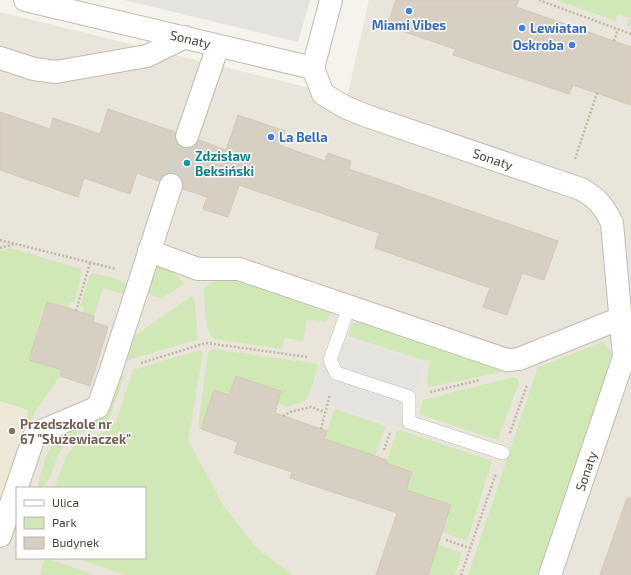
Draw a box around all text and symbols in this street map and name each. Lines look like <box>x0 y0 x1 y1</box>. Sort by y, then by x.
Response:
marker: Miami Vibes <box>404 6 414 16</box>
place label: Miami Vibes <box>372 17 446 33</box>
place label: Lewiatan <box>530 20 587 36</box>
marker: Lewiatan <box>517 23 527 33</box>
street label: Sonaty <box>169 27 212 52</box>
place label: Oskroba <box>513 37 564 53</box>
marker: Oskroba <box>567 40 577 50</box>
place label: La Bella <box>279 129 328 145</box>
marker: La Bella <box>266 132 276 142</box>
street label: Sonaty <box>471 145 515 173</box>
place label: Zdzisław Beksiński <box>195 148 254 179</box>
marker: Zdzisław Beksiński <box>182 158 192 168</box>
place label: Przedszkole nr 67 "Służewiaczek" <box>20 416 131 447</box>
marker: Przedszkole nr 67 "Służewiaczek" <box>7 426 17 436</box>
street label: Sonaty <box>572 449 600 493</box>
legend <box>16 487 146 559</box>
text: Ulica <box>52 495 79 509</box>
text: Park <box>52 515 77 529</box>
text: Budynek <box>52 535 99 549</box>

